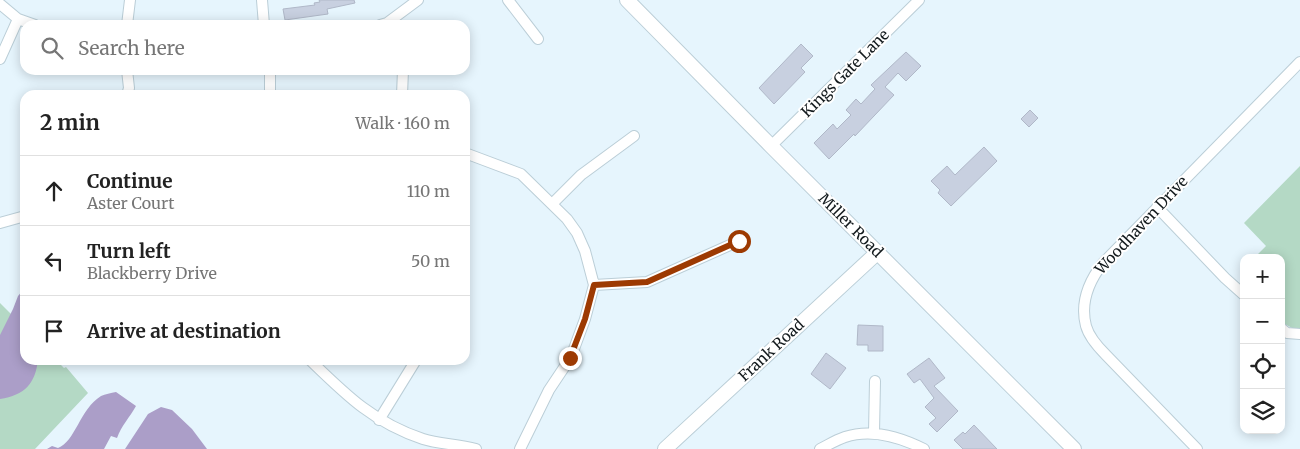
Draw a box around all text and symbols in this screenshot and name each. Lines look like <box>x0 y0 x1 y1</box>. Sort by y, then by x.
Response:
search box <box>20 20 470 75</box>
street label: Kings Gate Lane <box>797 25 893 121</box>
icon: search <box>38 34 66 62</box>
text: Search here <box>78 36 185 60</box>
text: 2 min <box>40 109 100 136</box>
text: Walk · 160 m <box>355 113 450 133</box>
text: Continue <box>87 169 173 193</box>
street label: Woodhaven Drive <box>1090 172 1192 279</box>
icon: ahead <box>40 177 68 205</box>
text: 110 m <box>407 181 450 201</box>
street label: Miller Road <box>815 189 887 261</box>
text: Aster Court <box>87 193 174 213</box>
route start <box>728 230 751 253</box>
text: Turn left <box>87 239 171 263</box>
icon: left <box>40 247 68 275</box>
text: 50 m <box>411 251 450 271</box>
map controls <box>1240 254 1285 434</box>
button: + <box>1240 254 1285 299</box>
text: Blackberry Drive <box>87 263 217 283</box>
button: − <box>1240 299 1285 344</box>
street label: Frank Road <box>734 315 808 385</box>
icon: arrive <box>40 317 68 345</box>
text: Arrive at destination <box>87 319 281 343</box>
button: locate <box>1240 344 1285 389</box>
route end <box>559 347 582 370</box>
button: layers <box>1240 389 1285 434</box>

